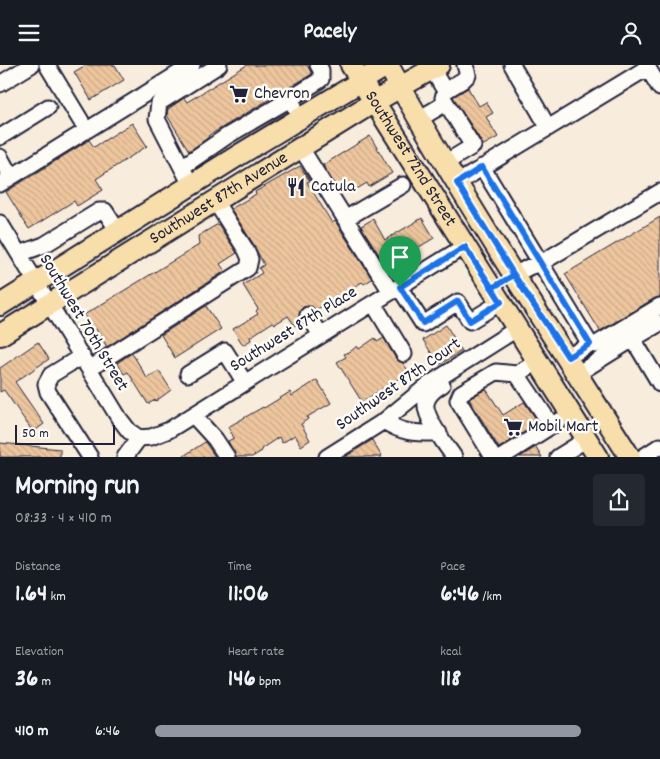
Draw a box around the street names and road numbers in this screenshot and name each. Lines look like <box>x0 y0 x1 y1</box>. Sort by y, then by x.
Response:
street label: Southwest 72nd Street <box>358 86 463 232</box>
street label: Southwest 87th Avenue <box>145 146 293 251</box>
street label: Southwest 70th Street <box>32 250 134 397</box>
street label: Southwest 87th Place <box>226 281 362 379</box>
street label: Southwest 87th Court <box>331 332 467 438</box>

